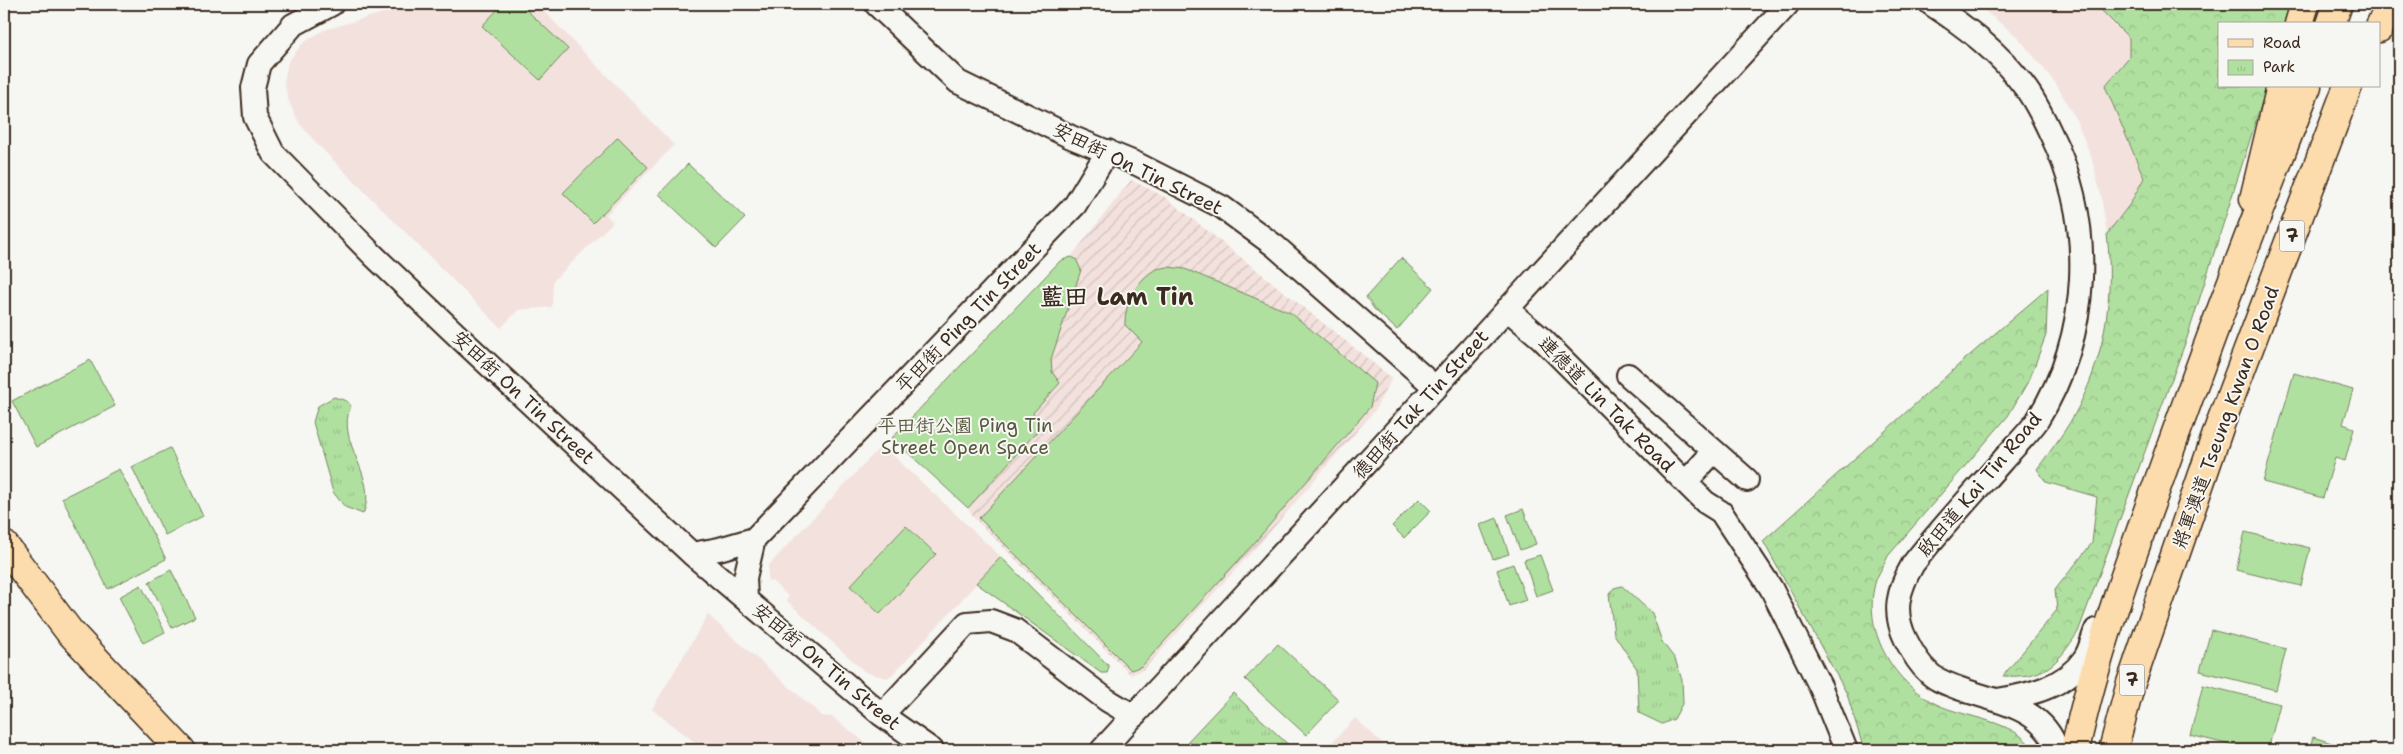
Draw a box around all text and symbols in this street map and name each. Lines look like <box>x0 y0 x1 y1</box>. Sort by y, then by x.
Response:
legend <box>2218 22 2380 88</box>
text: Road <box>2263 33 2301 53</box>
text: Park <box>2263 57 2295 77</box>
street label: 安田街 On Tin Street <box>1049 117 1227 220</box>
road number: 7 <box>2280 220 2304 252</box>
street label: 平田街 Ping Tin Street <box>890 237 1047 398</box>
district label: 藍田 Lam Tin <box>1040 281 1194 313</box>
street label: 將軍澳道 Tseung Kwan O Road <box>2166 283 2285 552</box>
street label: 德田街 Tak Tin Street <box>1347 324 1494 484</box>
street label: 安田街 On Tin Street <box>447 325 600 470</box>
street label: 連德道 Lin Tak Road <box>1533 331 1680 478</box>
street label: 啟田道 Kai Tin Road <box>1912 407 2047 562</box>
park label: 平田街公園 Ping Tin Street Open Space <box>877 413 1053 460</box>
street label: 安田街 On Tin Street <box>747 597 906 736</box>
road number: 7 <box>2120 664 2144 696</box>

